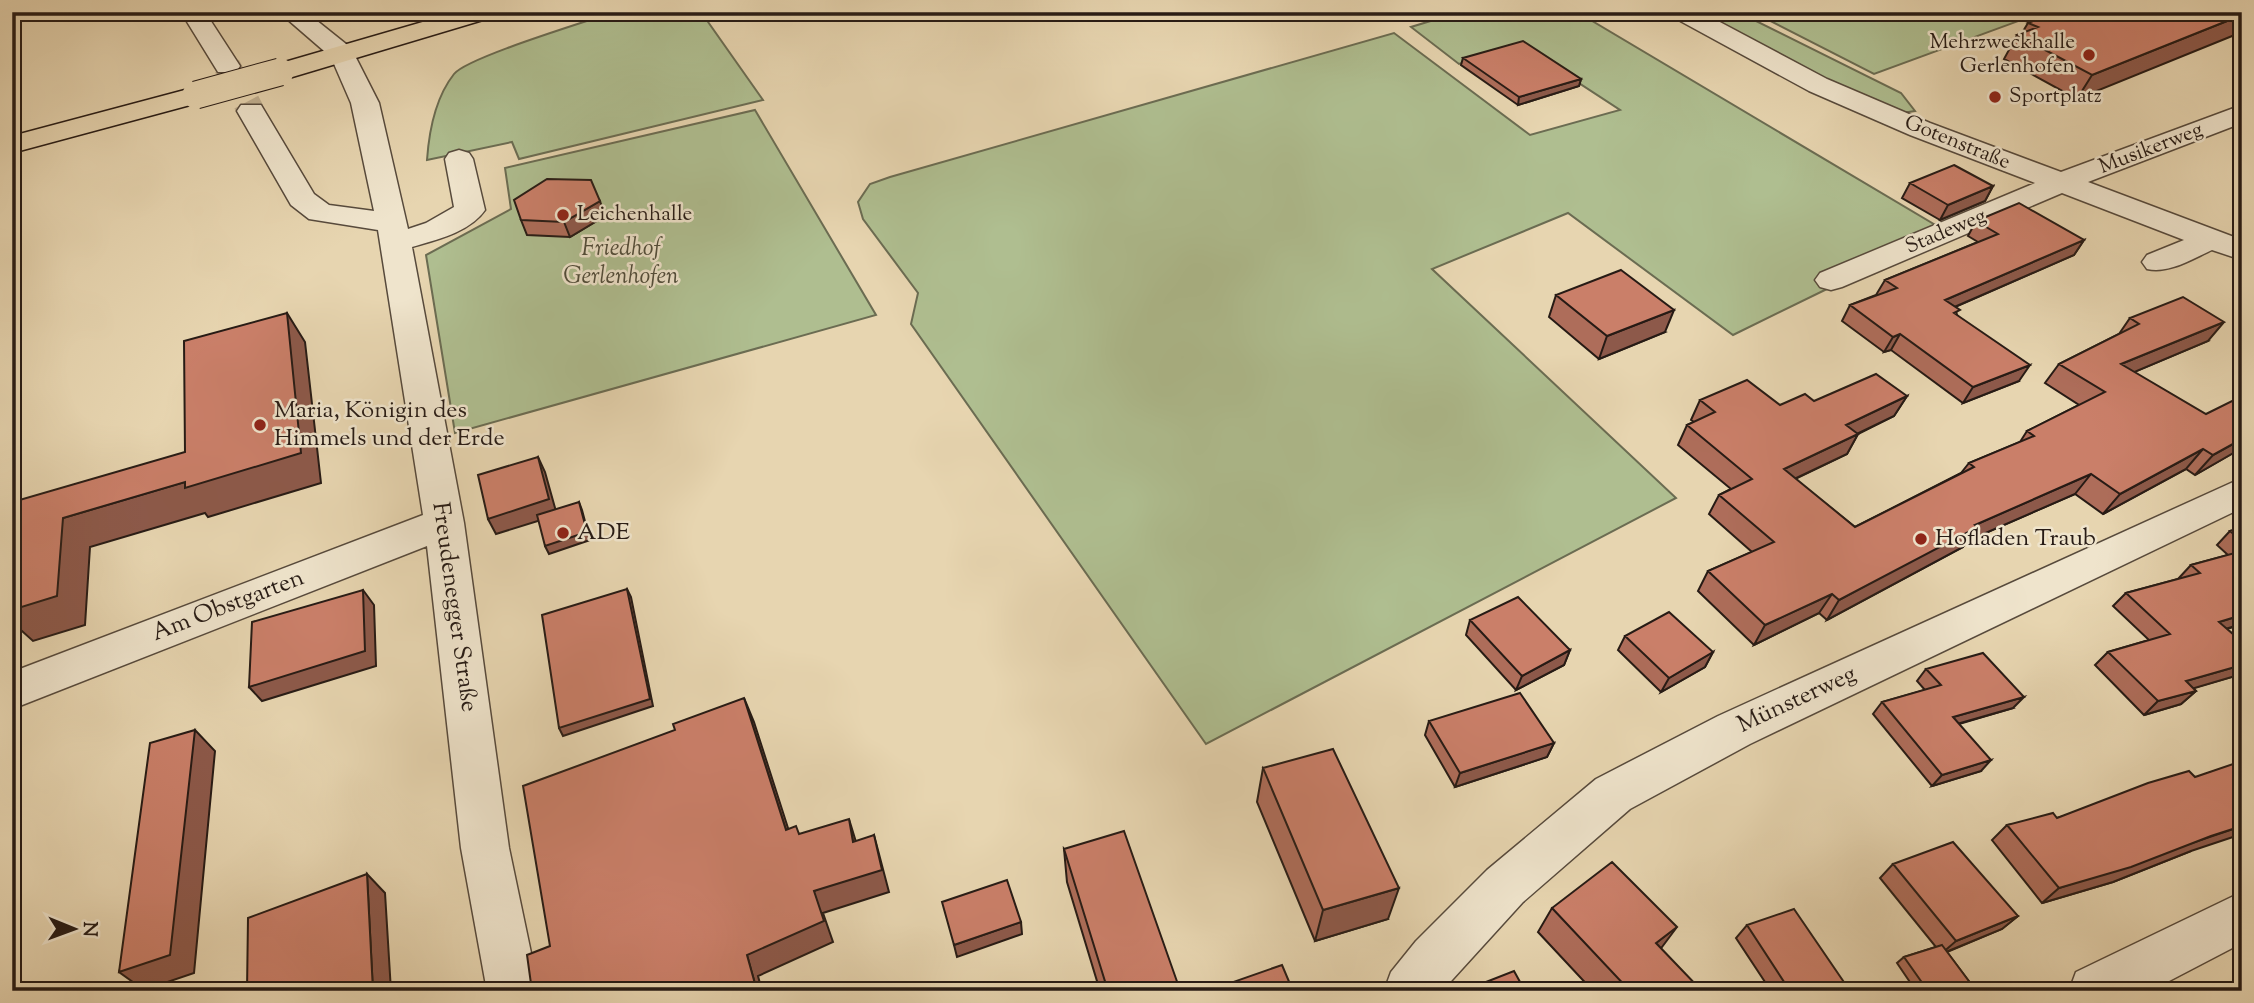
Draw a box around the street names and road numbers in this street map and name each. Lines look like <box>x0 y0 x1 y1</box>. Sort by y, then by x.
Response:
street label: Gotenstraße <box>1900 108 2014 178</box>
street label: Musikerweg <box>2095 115 2207 183</box>
street label: Stadeweg <box>1901 202 1991 262</box>
street label: Freudenegger Straße <box>422 500 486 714</box>
street label: Am Obstgarten <box>147 561 309 651</box>
street label: Münsterweg <box>1732 657 1862 742</box>

